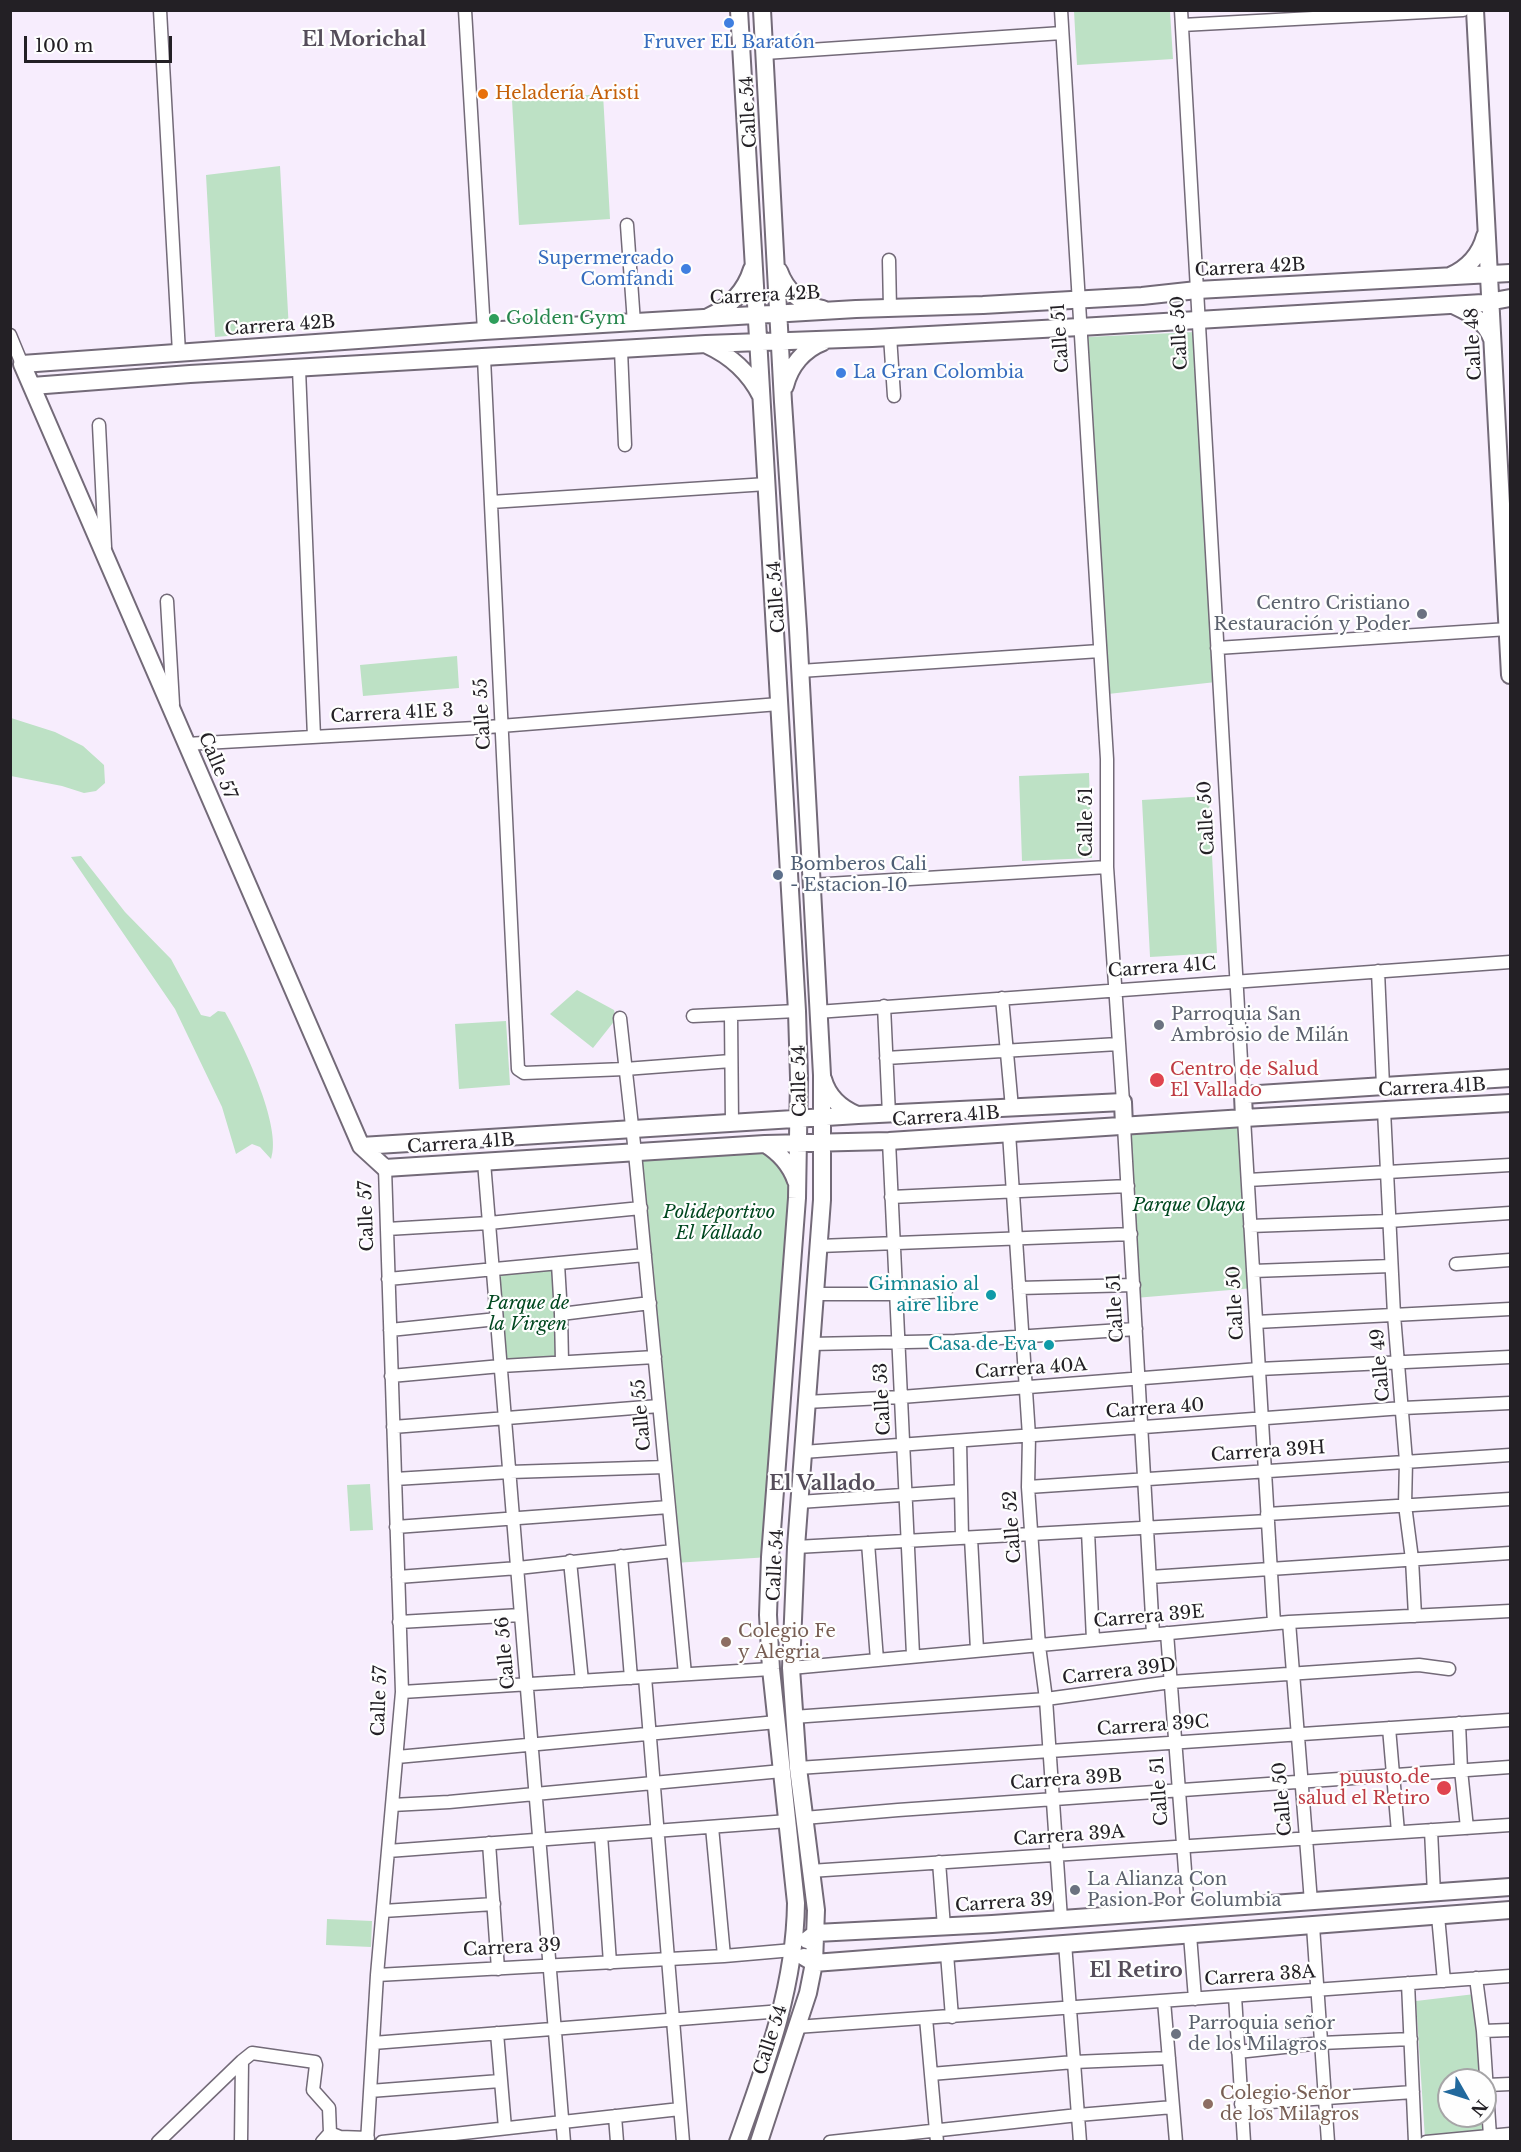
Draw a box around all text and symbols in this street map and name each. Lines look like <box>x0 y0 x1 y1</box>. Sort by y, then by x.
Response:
marker: Fruver EL Baratón <box>722 16 736 30</box>
scale bar <box>27 24 176 62</box>
district label: El Morichal <box>302 28 426 52</box>
place label: Fruver EL Baratón <box>643 32 815 54</box>
text: 100 m <box>35 35 93 57</box>
street label: Calle 54 <box>736 75 762 149</box>
place label: Heladería Aristi <box>495 83 639 105</box>
marker: Heladería Aristi <box>476 87 490 101</box>
place label: Supermercado Comfandi <box>538 248 674 290</box>
street label: Carrera 42B <box>1194 254 1306 282</box>
marker: Supermercado Comfandi <box>679 262 693 276</box>
street label: Carrera 42B <box>709 282 821 310</box>
street label: Calle 50 <box>1167 295 1193 371</box>
street label: Calle 51 <box>1048 302 1074 374</box>
street label: Calle 48 <box>1461 307 1487 381</box>
place label: Golden Gym <box>506 308 626 330</box>
street label: Carrera 42B <box>224 311 336 341</box>
marker: Golden Gym <box>487 312 501 326</box>
place label: La Gran Colombia <box>853 362 1024 384</box>
marker: La Gran Colombia <box>834 366 848 380</box>
street label: Calle 54 <box>764 560 790 634</box>
place label: Centro Cristiano Restauración y Poder <box>1214 593 1410 636</box>
marker: Centro Cristiano Restauración y Poder <box>1415 607 1429 621</box>
street label: Calle 55 <box>470 677 496 751</box>
street label: Carrera 41E 3 <box>330 700 454 728</box>
street label: Calle 57 <box>193 729 241 803</box>
street label: Calle 50 <box>1194 780 1220 856</box>
street label: Calle 51 <box>1076 787 1098 857</box>
place label: Bomberos Cali - Estacion 10 <box>790 854 927 896</box>
marker: Bomberos Cali - Estacion 10 <box>771 868 785 882</box>
street label: Carrera 41C <box>1107 953 1217 983</box>
place label: Parroquia San Ambrosio de Milán <box>1171 1004 1349 1046</box>
marker: Parroquia San Ambrosio de Milán <box>1152 1018 1166 1032</box>
street label: Calle 54 <box>789 1045 811 1117</box>
place label: Centro de Salud El Vallado <box>1170 1059 1319 1102</box>
marker: Centro de Salud El Vallado <box>1148 1071 1166 1089</box>
street label: Carrera 41B <box>1378 1074 1486 1102</box>
street label: Carrera 41B <box>891 1102 1001 1132</box>
street label: Carrera 41B <box>406 1129 516 1159</box>
street label: Calle 57 <box>355 1180 379 1252</box>
park label: Parque Olaya <box>1132 1195 1246 1217</box>
park label: Polideportivo El Vallado <box>663 1202 775 1244</box>
street label: Calle 50 <box>1223 1265 1249 1341</box>
street label: Calle 51 <box>1103 1273 1129 1343</box>
place label: Gimnasio al aire libre <box>868 1274 979 1316</box>
marker: Gimnasio al aire libre <box>984 1288 998 1302</box>
park label: Parque de la Virgen <box>487 1293 569 1336</box>
street label: Calle 49 <box>1367 1327 1395 1403</box>
place label: Casa de Eva <box>928 1334 1037 1356</box>
marker: Casa de Eva <box>1042 1338 1056 1352</box>
street label: Carrera 40A <box>974 1354 1088 1384</box>
street label: Calle 53 <box>870 1362 896 1436</box>
street label: Calle 55 <box>628 1378 656 1452</box>
street label: Carrera 40 <box>1105 1395 1205 1423</box>
street label: Carrera 39H <box>1210 1437 1326 1467</box>
district label: El Vallado <box>769 1472 875 1496</box>
street label: Calle 52 <box>1000 1490 1026 1564</box>
street label: Calle 54 <box>763 1528 789 1602</box>
street label: Carrera 39E <box>1093 1601 1205 1633</box>
street label: Calle 56 <box>492 1616 520 1690</box>
place label: Colegio Fe y Alegria <box>738 1621 836 1664</box>
marker: Colegio Fe y Alegria <box>719 1635 733 1649</box>
street label: Carrera 39D <box>1061 1654 1177 1690</box>
street label: Calle 57 <box>368 1665 392 1737</box>
street label: Carrera 39C <box>1096 1711 1210 1741</box>
street label: Calle 51 <box>1147 1755 1173 1827</box>
street label: Calle 50 <box>1269 1761 1297 1837</box>
street label: Carrera 39B <box>1009 1765 1123 1795</box>
place label: puusto de salud el Retiro <box>1298 1767 1430 1810</box>
marker: puusto de salud el Retiro <box>1435 1779 1453 1797</box>
street label: Carrera 39A <box>1013 1821 1125 1851</box>
place label: La Alianza Con Pasion Por Columbia <box>1087 1869 1281 1912</box>
marker: La Alianza Con Pasion Por Columbia <box>1068 1883 1082 1897</box>
street label: Carrera 39 <box>954 1889 1054 1917</box>
street label: Carrera 39 <box>462 1935 562 1961</box>
district label: El Retiro <box>1089 1959 1183 1983</box>
street label: Carrera 38A <box>1204 1961 1316 1991</box>
street label: Calle 54 <box>750 2002 792 2078</box>
place label: Parroquia señor de los Milagros <box>1188 2013 1335 2056</box>
marker: Parroquia señor de los Milagros <box>1169 2027 1183 2041</box>
north arrow <box>1437 2068 1497 2128</box>
place label: Colegio Señor de los Milagros <box>1220 2083 1359 2126</box>
text: N <box>1467 2096 1492 2120</box>
marker: Colegio Señor de los Milagros <box>1201 2097 1215 2111</box>

